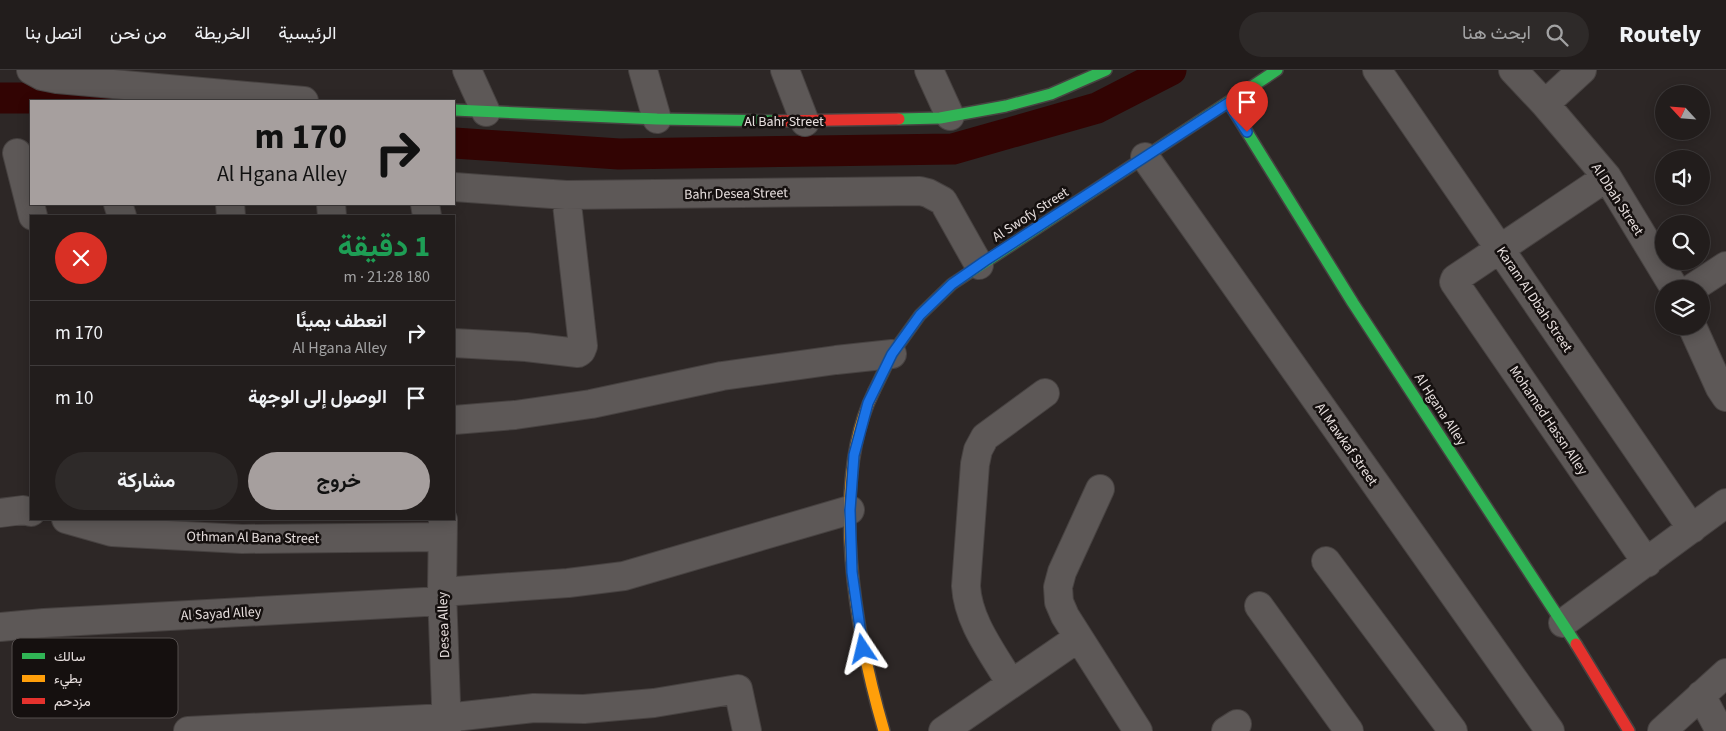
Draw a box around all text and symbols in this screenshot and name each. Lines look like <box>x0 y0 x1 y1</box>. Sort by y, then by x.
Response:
search box <box>1239 12 1589 57</box>
text: Routely <box>1619 17 1701 52</box>
text: ابحث هنا <box>1462 20 1531 47</box>
text: اتصل بنا <box>25 21 82 46</box>
text: من نحن <box>110 21 167 46</box>
text: الخريطة <box>195 21 250 46</box>
text: الرئيسية <box>278 21 336 46</box>
icon: search <box>1543 21 1571 49</box>
pin <box>1226 81 1268 132</box>
north arrow <box>1655 85 1710 140</box>
map controls <box>1655 85 1710 335</box>
icon: arrive <box>1233 88 1261 116</box>
text: 170 m <box>255 112 347 162</box>
street label: Al Bahr Street <box>744 112 824 132</box>
icon: right <box>365 120 430 185</box>
button: sound <box>1655 150 1710 205</box>
text: Al Hgana Alley <box>217 158 347 190</box>
street label: Al Dbah Street <box>1586 159 1648 240</box>
street label: Al Swofy Street <box>988 182 1073 247</box>
street label: Bahr Desea Street <box>684 183 788 205</box>
button: search <box>1655 215 1710 270</box>
text: 1 دقيقة <box>337 225 430 268</box>
button: close <box>55 232 107 284</box>
street label: Karam Al Dbah Street <box>1491 243 1577 357</box>
text: 180 m · 21:28 <box>343 266 430 288</box>
button: layers <box>1655 280 1710 335</box>
text: انعطف يمينًا <box>296 308 387 335</box>
icon: right <box>402 319 430 347</box>
text: 170 m <box>55 320 103 347</box>
text: Al Hgana Alley <box>292 337 387 359</box>
street label: Mohamed Hassn Alley <box>1504 362 1593 480</box>
street label: Al Hgana Alley <box>1409 369 1471 450</box>
text: الوصول إلى الوجهة <box>248 384 387 411</box>
icon: arrive <box>402 384 430 412</box>
text: 10 m <box>55 385 93 412</box>
street label: Al Mawkaf Street <box>1310 399 1382 490</box>
button: مشاركة <box>55 452 238 510</box>
button: خروج <box>248 452 430 510</box>
street label: Othman Al Bana Street <box>187 527 320 549</box>
street label: Desea Alley <box>433 591 455 658</box>
street label: Al Sayad Alley <box>180 602 262 626</box>
position arrow <box>836 622 888 674</box>
legend <box>12 638 178 718</box>
text: سالك <box>54 647 85 667</box>
text: بطيء <box>54 669 82 690</box>
text: مزدحم <box>54 692 91 712</box>

